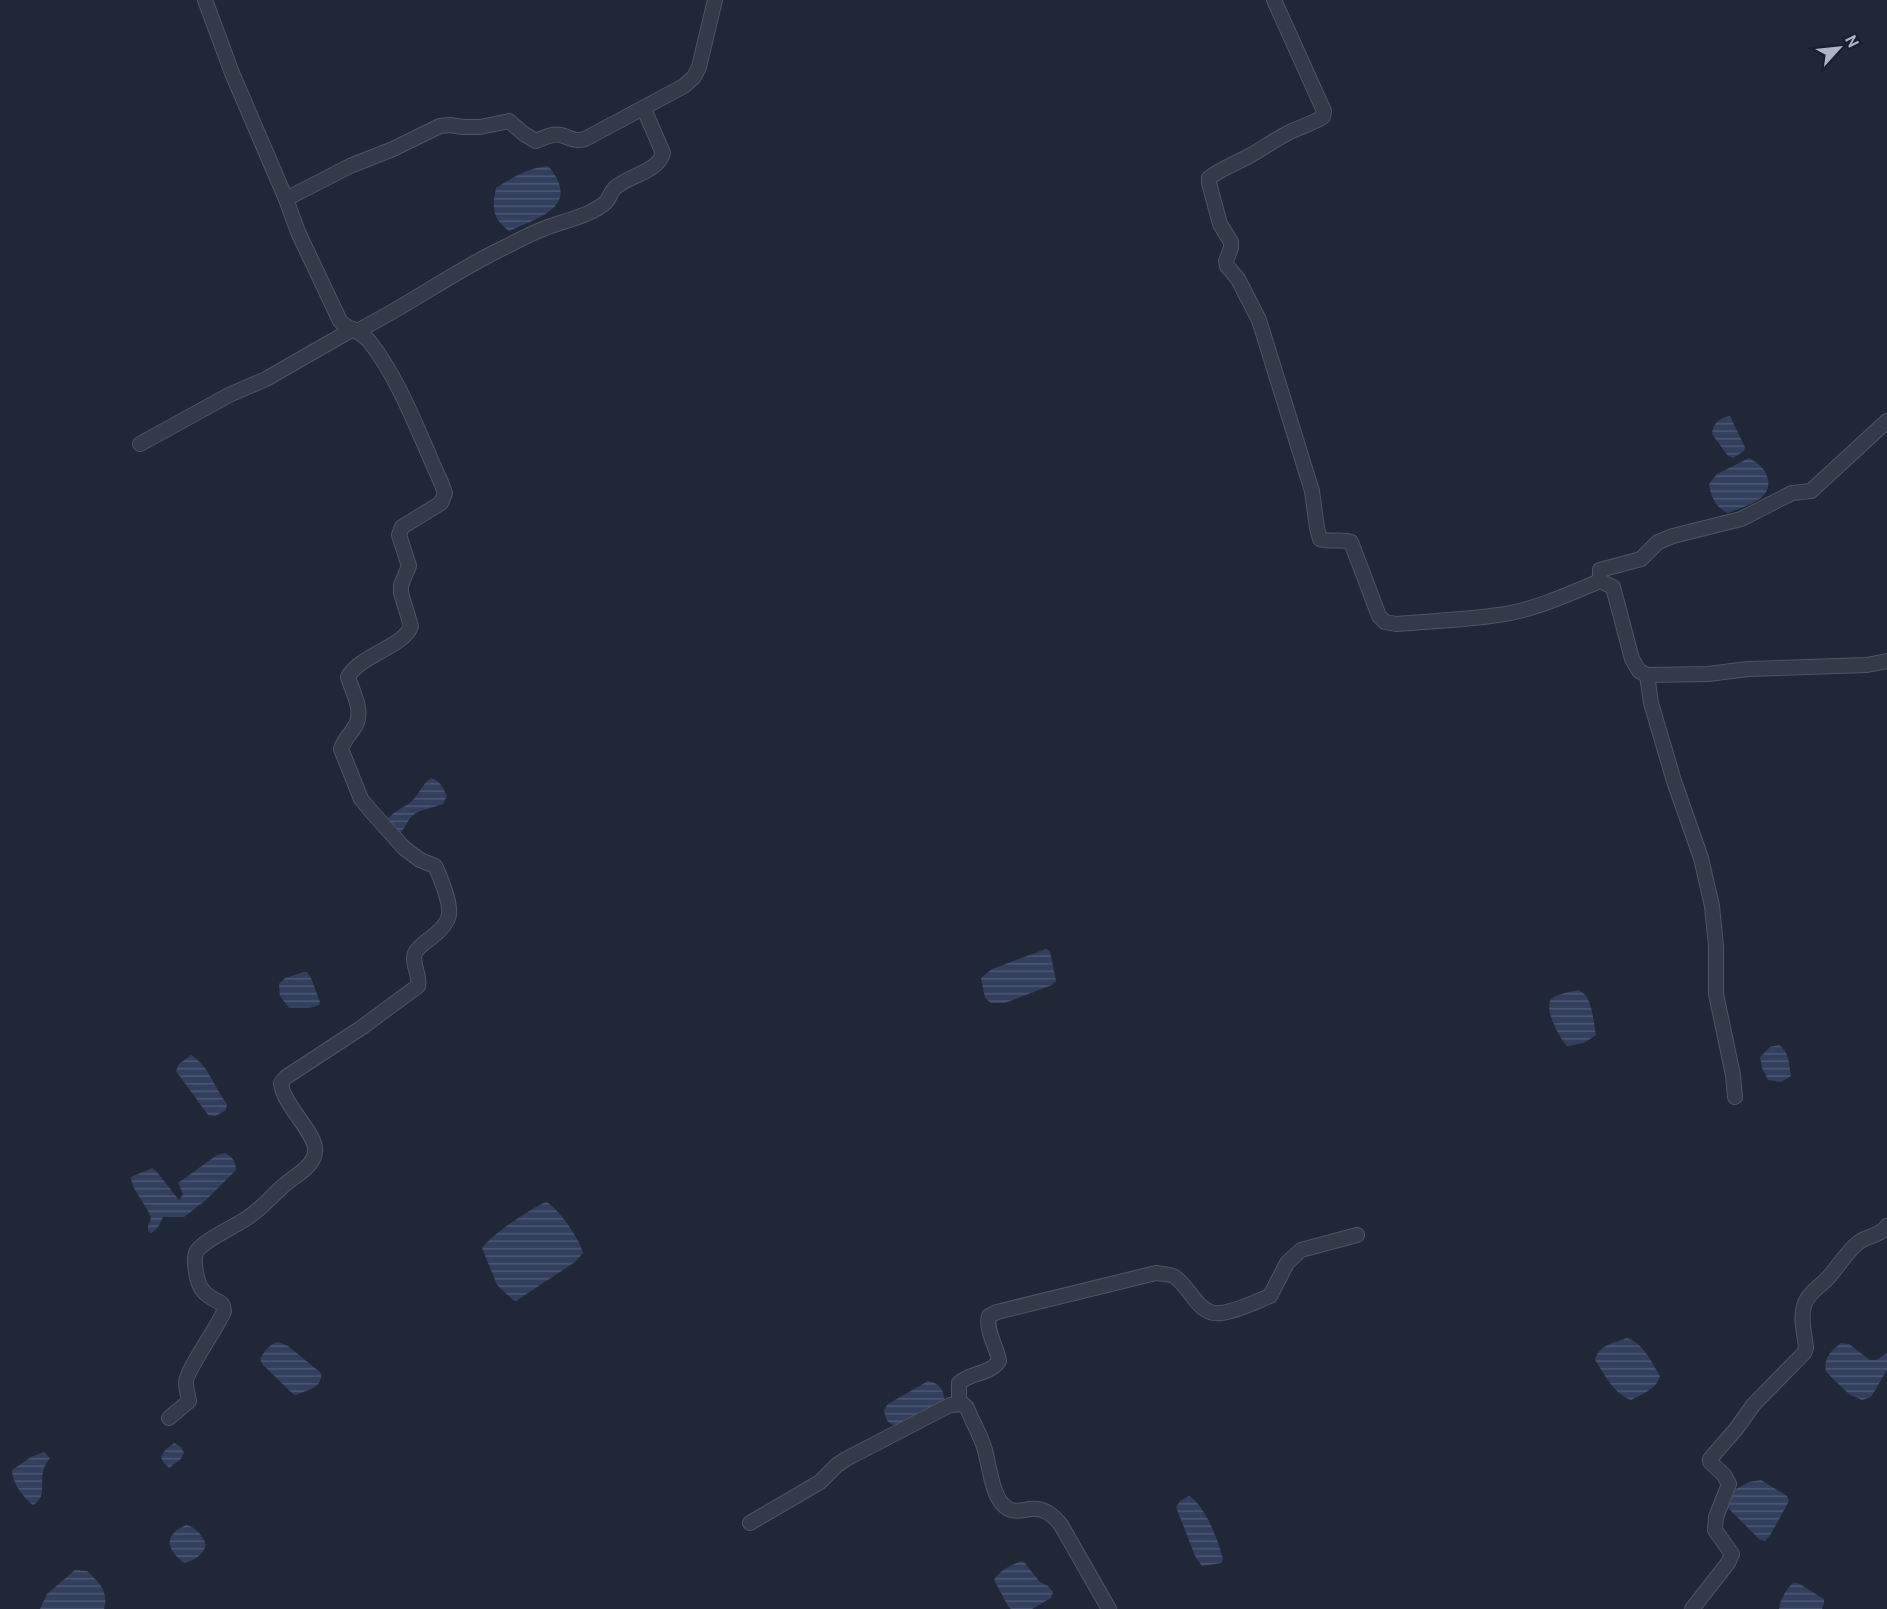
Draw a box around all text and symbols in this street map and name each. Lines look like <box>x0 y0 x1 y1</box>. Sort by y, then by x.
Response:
north arrow <box>1809 18 1869 78</box>
text: N <box>1841 32 1863 51</box>

